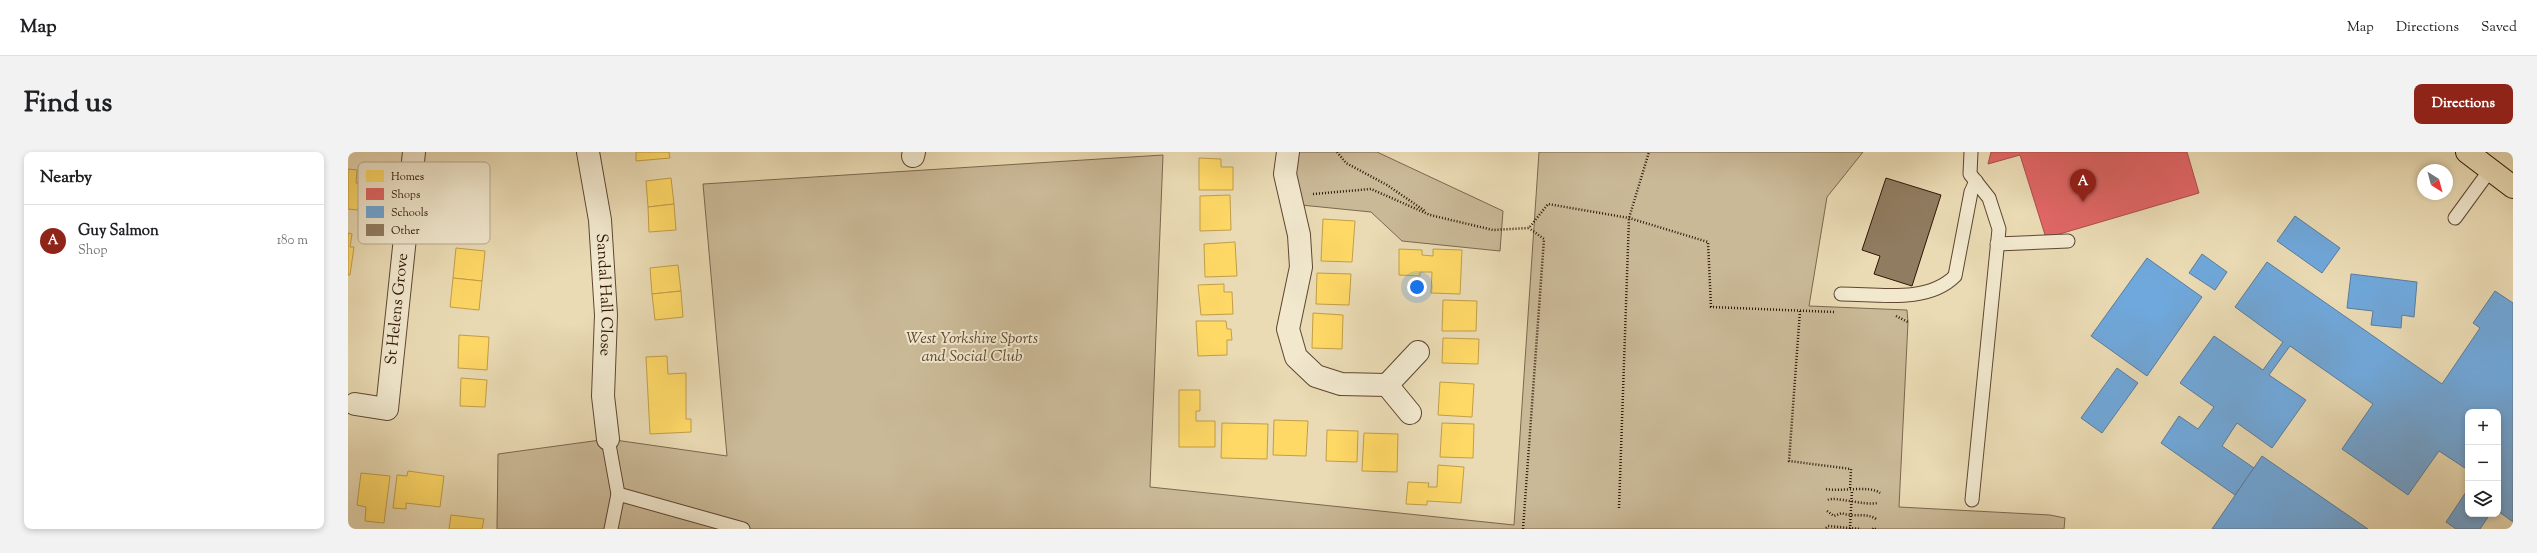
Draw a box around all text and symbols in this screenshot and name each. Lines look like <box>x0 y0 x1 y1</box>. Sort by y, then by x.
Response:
text: Map <box>20 14 57 41</box>
text: Map <box>2347 18 2374 38</box>
text: Directions <box>2396 18 2459 38</box>
text: Saved <box>2481 18 2517 38</box>
text: Find us <box>24 84 112 124</box>
button: Directions <box>2414 84 2513 124</box>
legend <box>358 162 490 244</box>
north arrow <box>2417 164 2453 200</box>
text: Nearby <box>40 166 92 190</box>
text: Homes <box>391 169 424 185</box>
pin: A <box>2070 169 2096 202</box>
text: Shops <box>391 187 420 203</box>
text: Schools <box>391 205 428 221</box>
text: Guy Salmon <box>78 221 159 242</box>
text: Other <box>391 223 420 239</box>
text: A <box>48 232 58 250</box>
text: 180 m <box>277 232 308 250</box>
street label: Sandal Hall Close <box>589 233 618 357</box>
text: Shop <box>78 242 107 260</box>
street label: St Helens Grove <box>380 252 415 366</box>
your location <box>1407 277 1427 297</box>
park label: West Yorkshire Sports and Social Club <box>906 328 1038 369</box>
map controls <box>2465 409 2501 517</box>
button: + <box>2465 409 2501 445</box>
button: − <box>2465 445 2501 481</box>
button: layers <box>2465 481 2501 517</box>

